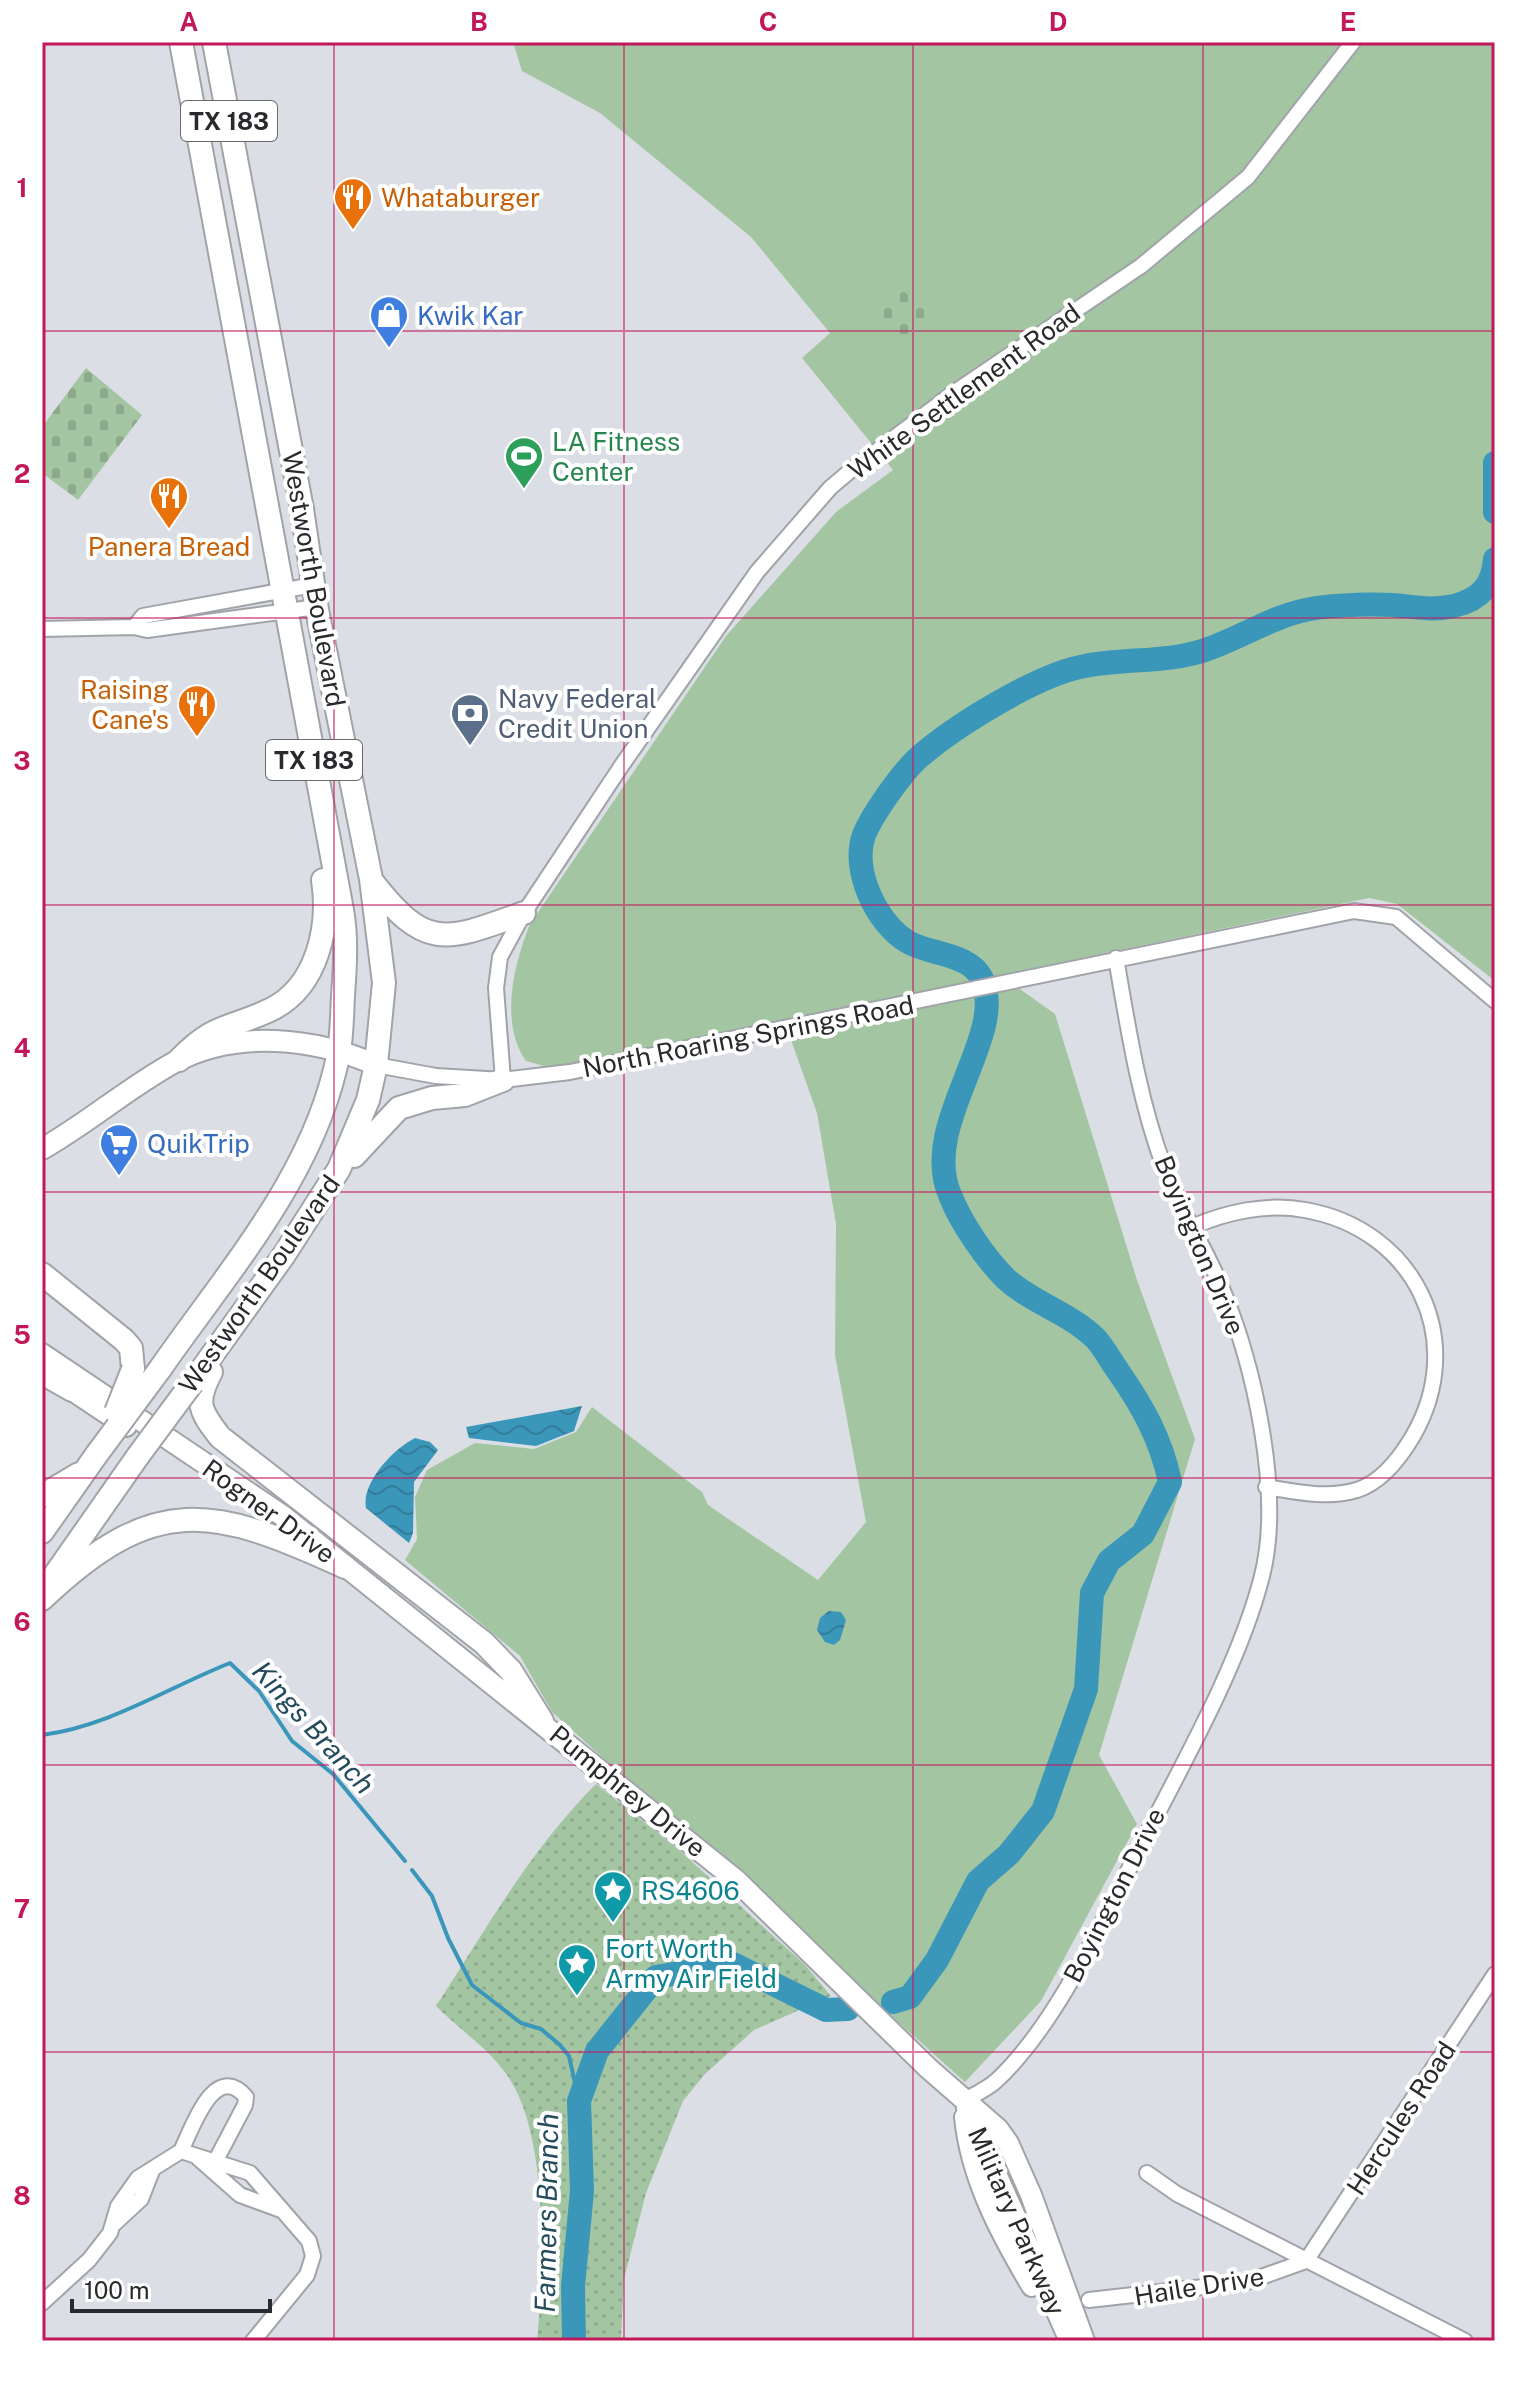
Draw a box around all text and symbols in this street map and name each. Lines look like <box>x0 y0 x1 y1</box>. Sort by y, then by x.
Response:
text: A <box>180 6 199 37</box>
text: B <box>470 6 488 37</box>
text: C <box>759 6 777 37</box>
text: D <box>1049 6 1067 37</box>
text: E <box>1340 6 1356 37</box>
road number: TX 183 <box>181 101 277 141</box>
text: 1 <box>16 172 28 203</box>
restaurant icon: Whataburger <box>332 176 374 231</box>
place label: Whataburger <box>381 182 540 213</box>
shop icon: Kwik Kar <box>368 294 410 349</box>
street label: White Settlement Road <box>842 296 1086 486</box>
place label: Kwik Kar <box>417 300 524 331</box>
place label: LA Fitness Center <box>552 426 680 487</box>
sports icon: LA Fitness Center <box>503 435 545 490</box>
street label: Westworth Boulevard <box>276 449 352 709</box>
text: 2 <box>14 458 30 489</box>
restaurant icon: Panera Bread <box>148 475 190 530</box>
place label: Panera Bread <box>88 531 250 562</box>
place label: Raising Cane's <box>80 674 169 735</box>
restaurant icon: Raising Cane's <box>176 683 218 738</box>
place label: Navy Federal Credit Union <box>498 683 657 744</box>
bank icon: Navy Federal Credit Union <box>449 692 491 747</box>
road number: TX 183 <box>266 740 362 780</box>
text: 3 <box>13 745 31 776</box>
street label: North Roaring Springs Road <box>580 989 916 1083</box>
text: 4 <box>13 1032 31 1063</box>
supermarket icon: QuikTrip <box>98 1122 140 1177</box>
place label: QuikTrip <box>147 1128 250 1159</box>
street label: Boyington Drive <box>1148 1151 1252 1339</box>
street label: Westworth Boulevard <box>172 1169 346 1399</box>
text: 5 <box>13 1319 31 1350</box>
street label: Rogner Drive <box>197 1452 341 1570</box>
text: 6 <box>13 1606 31 1637</box>
water label: Kings Branch <box>246 1654 382 1800</box>
street label: Pumphrey Drive <box>544 1719 712 1863</box>
street label: Boyington Drive <box>1057 1802 1171 1988</box>
place icon: RS4606 <box>592 1869 634 1924</box>
place label: RS4606 <box>641 1875 740 1906</box>
text: 7 <box>14 1893 30 1924</box>
place label: Fort Worth Army Air Field <box>605 1933 777 1994</box>
place icon: Fort Worth Army Air Field <box>556 1942 598 1997</box>
street label: Hercules Road <box>1340 2035 1462 2201</box>
water label: Farmers Branch <box>528 2113 564 2313</box>
street label: Military Parkway <box>962 2122 1072 2320</box>
text: 8 <box>13 2180 31 2211</box>
street label: Haile Drive <box>1132 2260 1266 2312</box>
scale bar <box>72 2263 270 2313</box>
text: 100 m <box>84 2276 150 2304</box>

